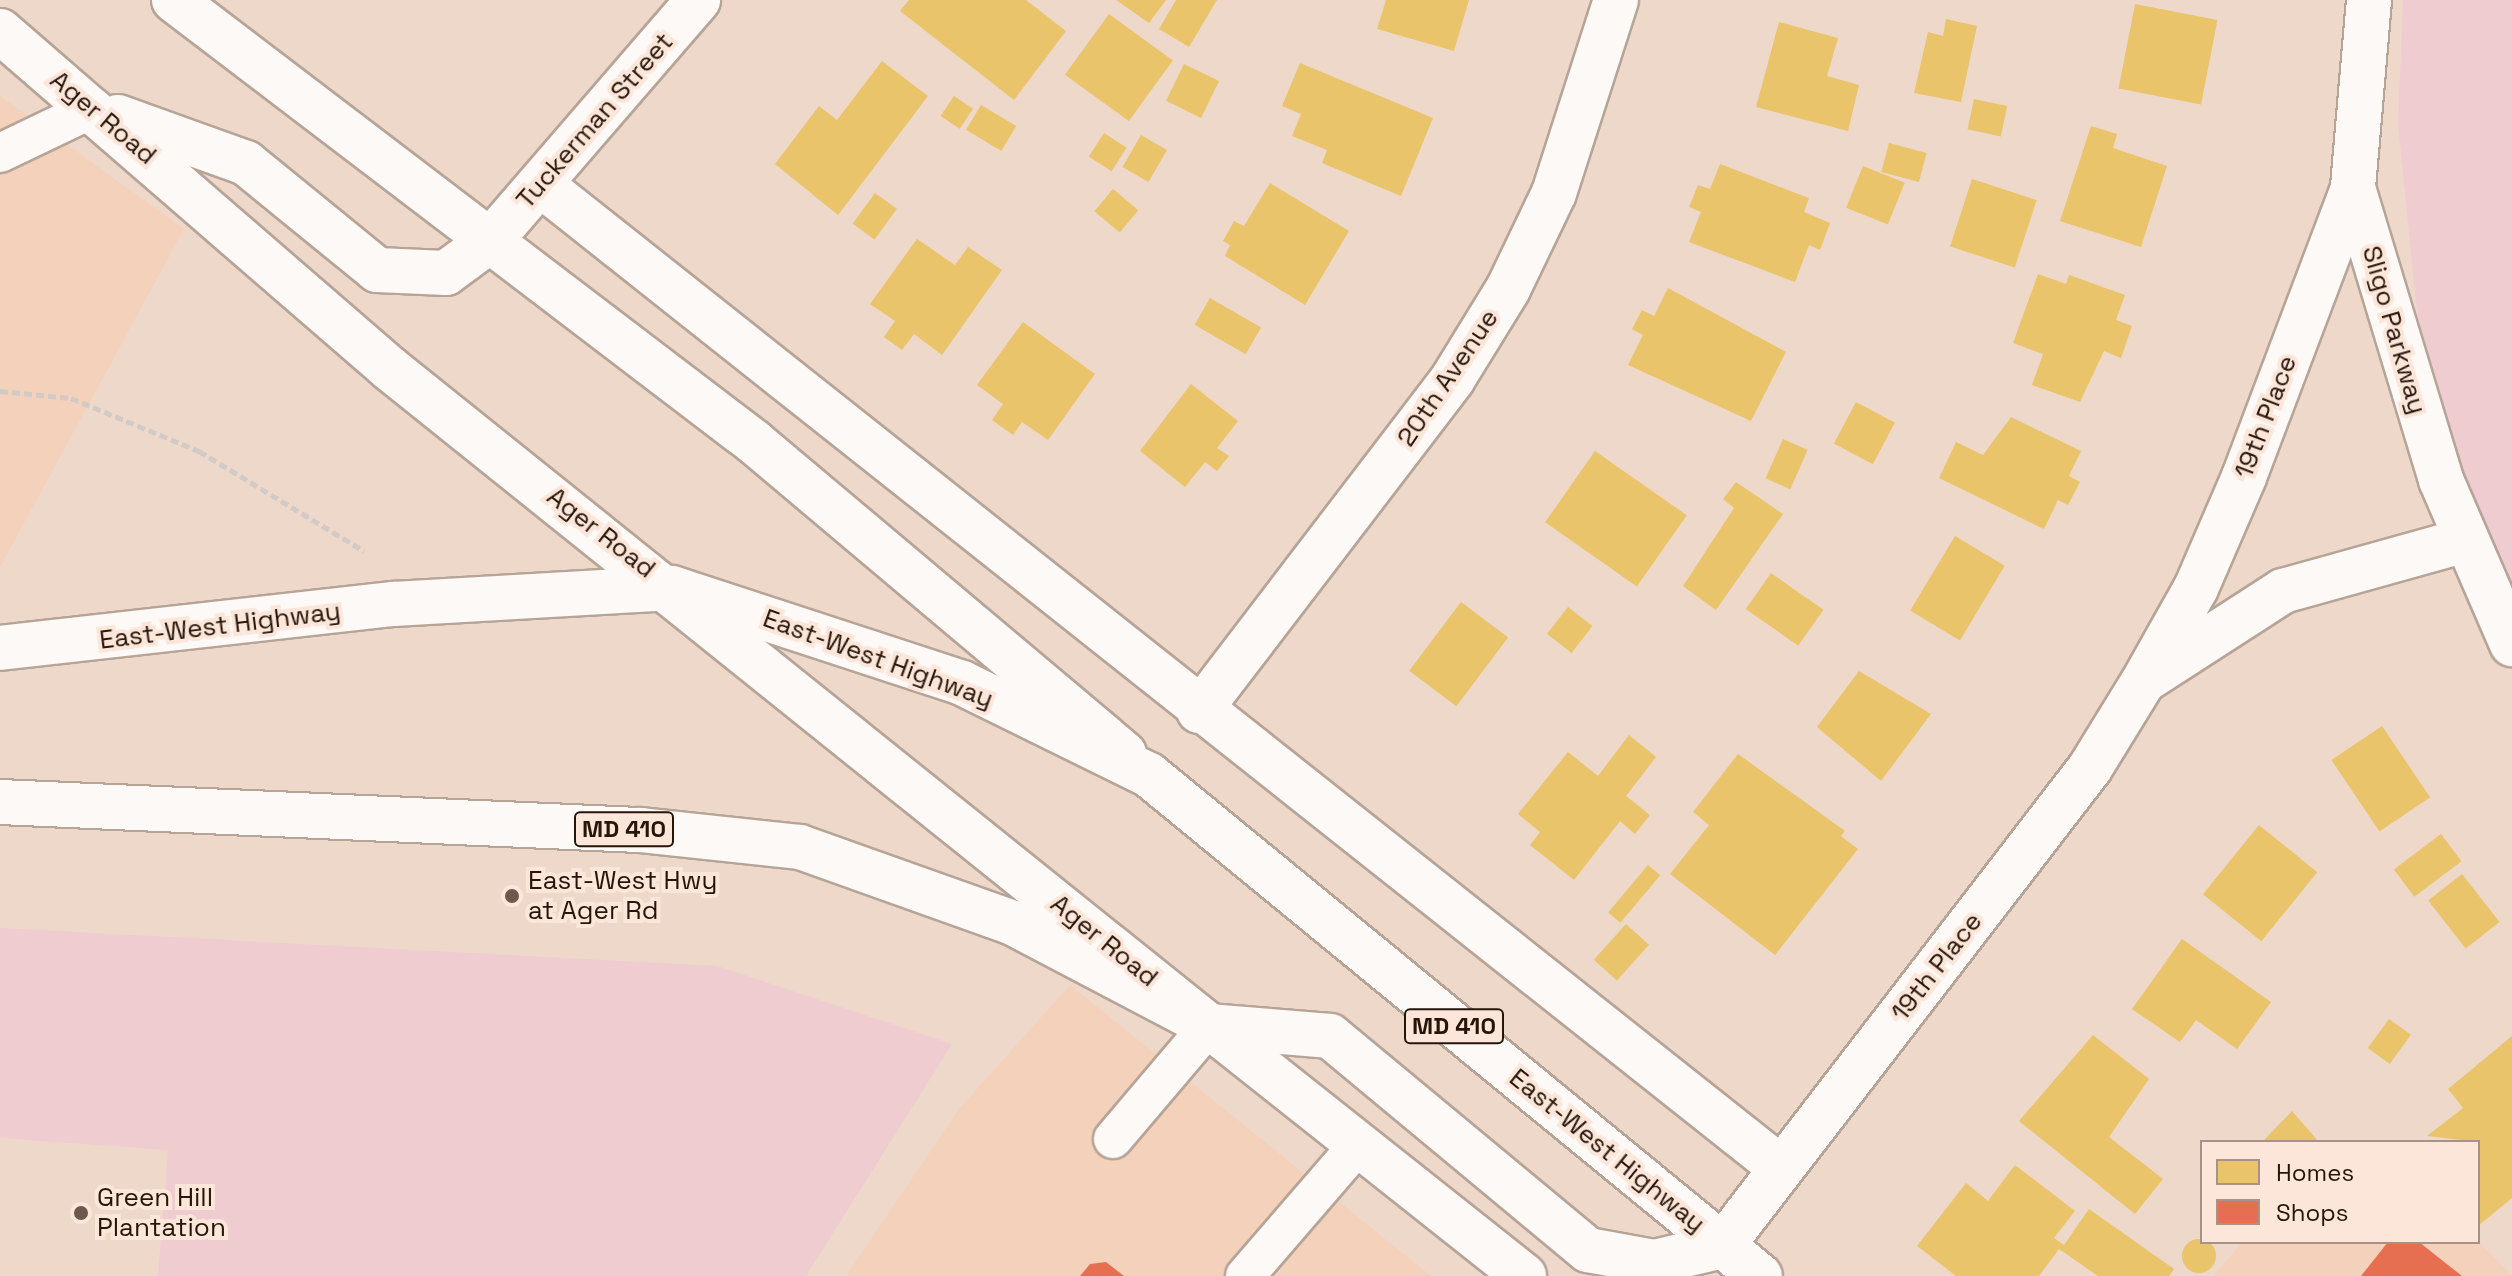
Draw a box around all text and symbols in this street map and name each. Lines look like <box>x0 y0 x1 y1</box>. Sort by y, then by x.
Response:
street label: Tuckerman Street <box>510 27 680 215</box>
street label: Ager Road <box>44 65 162 171</box>
street label: Sligo Parkway <box>2355 242 2433 418</box>
street label: 20th Avenue <box>1391 303 1505 453</box>
street label: 19th Place <box>2228 351 2304 483</box>
street label: Ager Road <box>541 481 661 585</box>
street label: East-West Highway <box>98 596 342 656</box>
street label: East-West Highway <box>759 603 997 715</box>
road number: MD 410 <box>574 809 674 849</box>
place label: East-West Hwy at Ager Rd <box>528 865 717 926</box>
marker: East-West Hwy at Ager Rd <box>503 887 521 905</box>
street label: Ager Road <box>1044 888 1164 994</box>
street label: 19th Place <box>1885 907 1989 1027</box>
road number: MD 410 <box>1404 1006 1504 1046</box>
street label: East-West Highway <box>1503 1063 1711 1239</box>
legend <box>2200 1140 2480 1244</box>
text: Homes <box>2276 1157 2354 1188</box>
place label: Green Hill Plantation <box>97 1182 226 1244</box>
text: Shops <box>2276 1197 2348 1228</box>
marker: Green Hill Plantation <box>72 1204 90 1222</box>

